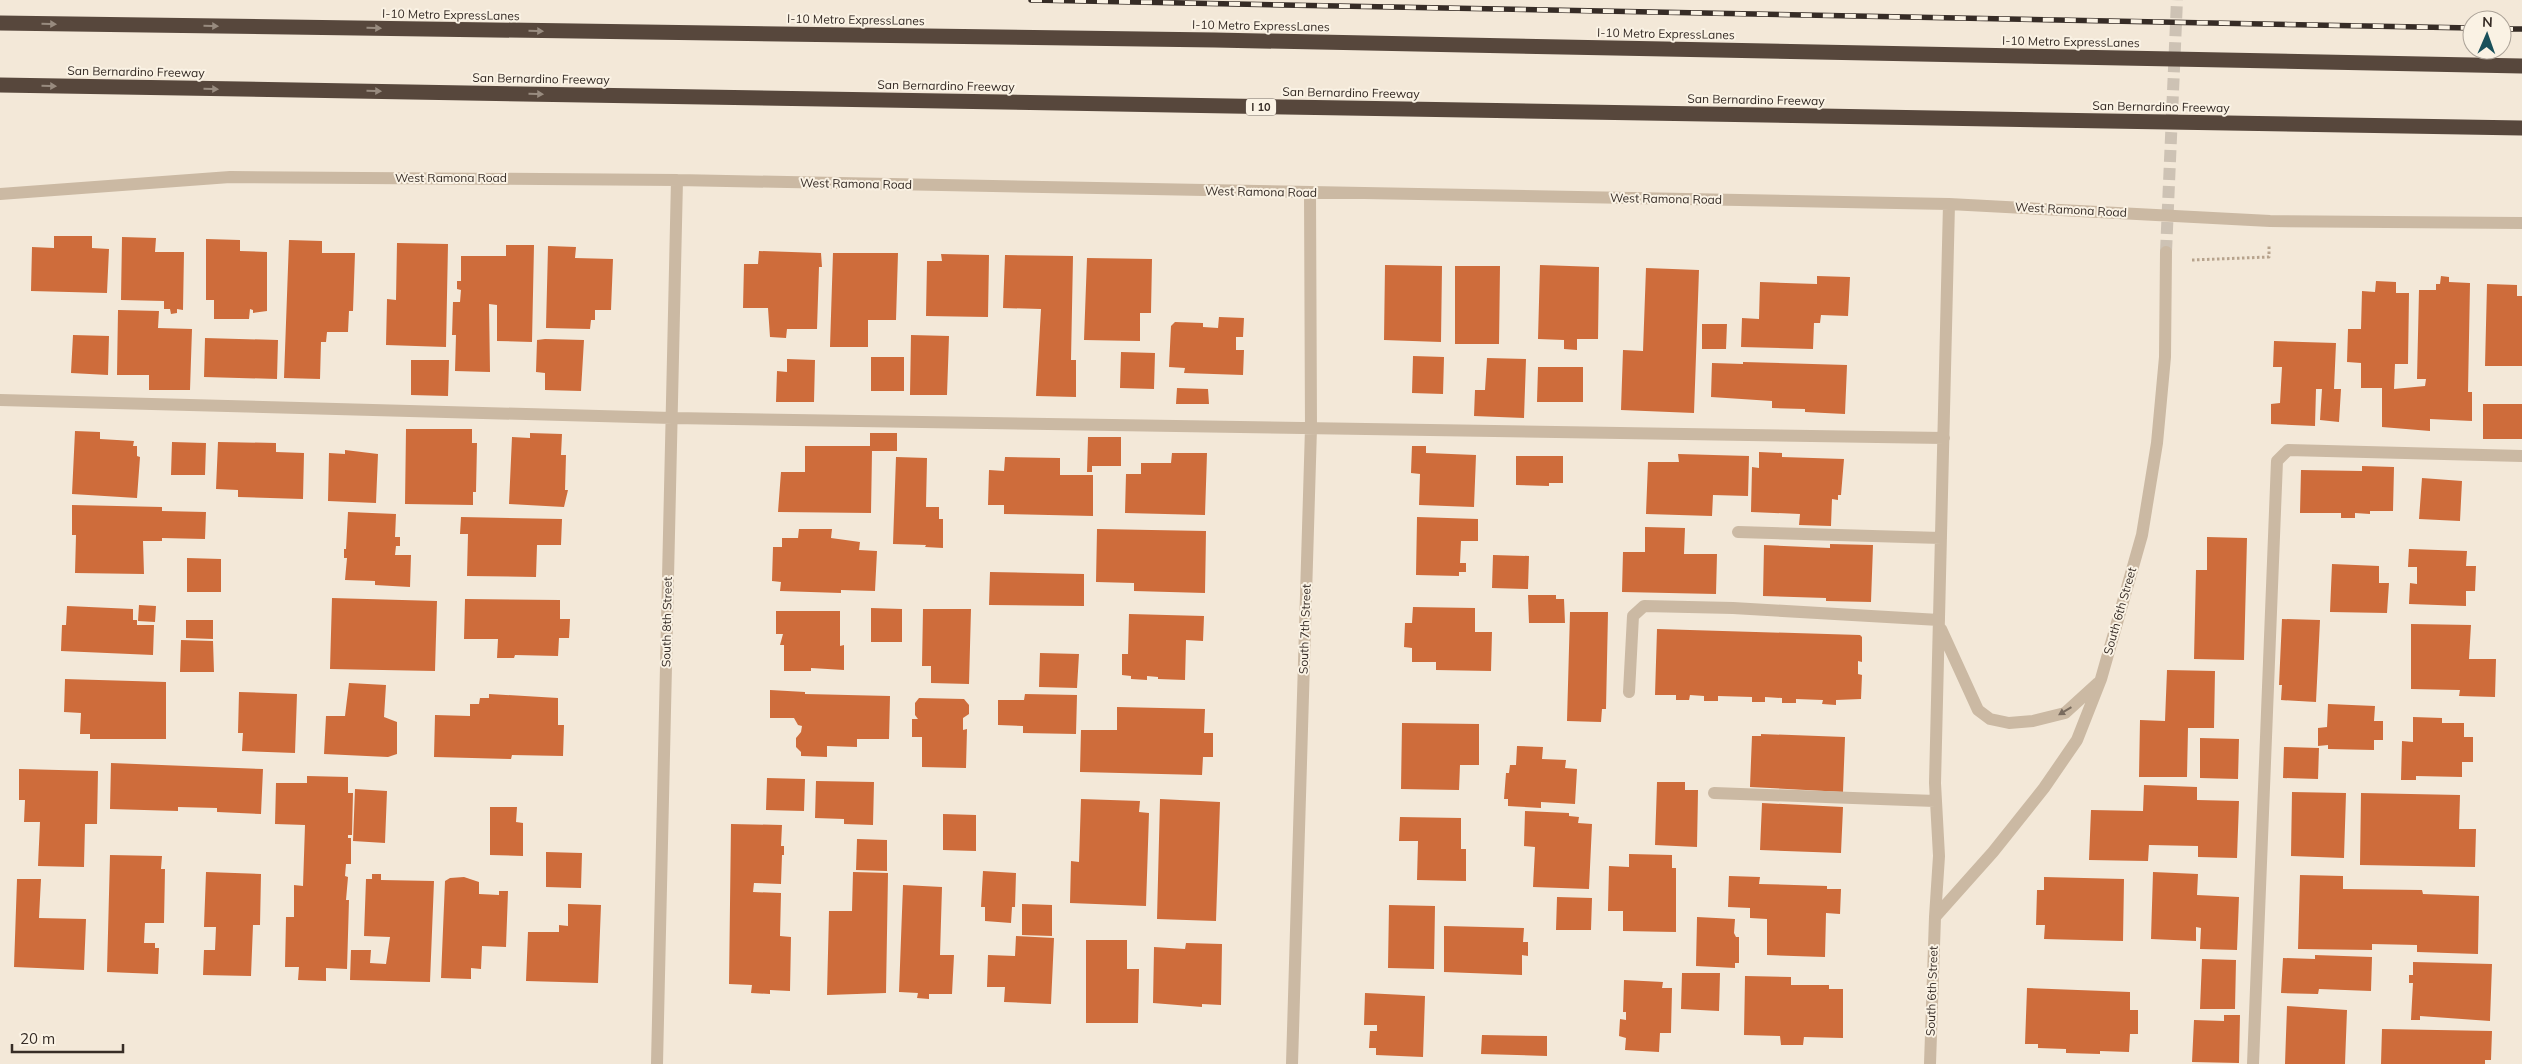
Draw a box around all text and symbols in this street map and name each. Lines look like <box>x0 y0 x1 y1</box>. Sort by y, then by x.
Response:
street label: I-10 Metro ExpressLanes <box>382 6 520 23</box>
north arrow <box>2462 10 2512 60</box>
street label: I-10 Metro ExpressLanes <box>787 11 925 28</box>
text: N <box>2482 13 2493 31</box>
street label: I-10 Metro ExpressLanes <box>1192 17 1330 34</box>
one-way arrow <box>41 20 57 28</box>
one-way arrow <box>203 22 219 30</box>
one-way arrow <box>366 25 382 33</box>
street label: I-10 Metro ExpressLanes <box>1597 25 1735 42</box>
one-way arrow <box>528 27 544 35</box>
street label: I-10 Metro ExpressLanes <box>2002 33 2140 50</box>
street label: San Bernardino Freeway <box>67 63 205 80</box>
street label: San Bernardino Freeway <box>472 70 610 87</box>
street label: San Bernardino Freeway <box>877 77 1015 94</box>
one-way arrow <box>41 82 57 90</box>
street label: San Bernardino Freeway <box>1282 84 1420 101</box>
one-way arrow <box>203 85 219 93</box>
one-way arrow <box>366 87 382 95</box>
one-way arrow <box>528 90 544 98</box>
street label: San Bernardino Freeway <box>1687 91 1825 108</box>
road number: I 10 <box>1246 98 1276 115</box>
street label: San Bernardino Freeway <box>2092 98 2230 115</box>
street label: West Ramona Road <box>395 170 507 185</box>
street label: West Ramona Road <box>800 175 912 192</box>
street label: West Ramona Road <box>1205 183 1317 200</box>
street label: West Ramona Road <box>1610 190 1722 207</box>
street label: West Ramona Road <box>2015 199 2127 220</box>
street label: South 6th Street <box>2100 565 2139 656</box>
street label: South 8th Street <box>658 577 675 667</box>
street label: South 7th Street <box>1295 584 1314 674</box>
one-way arrow <box>2058 706 2071 715</box>
street label: South 6th Street <box>1922 946 1941 1036</box>
scale bar <box>12 1022 124 1054</box>
text: 20 m <box>20 1029 55 1048</box>

